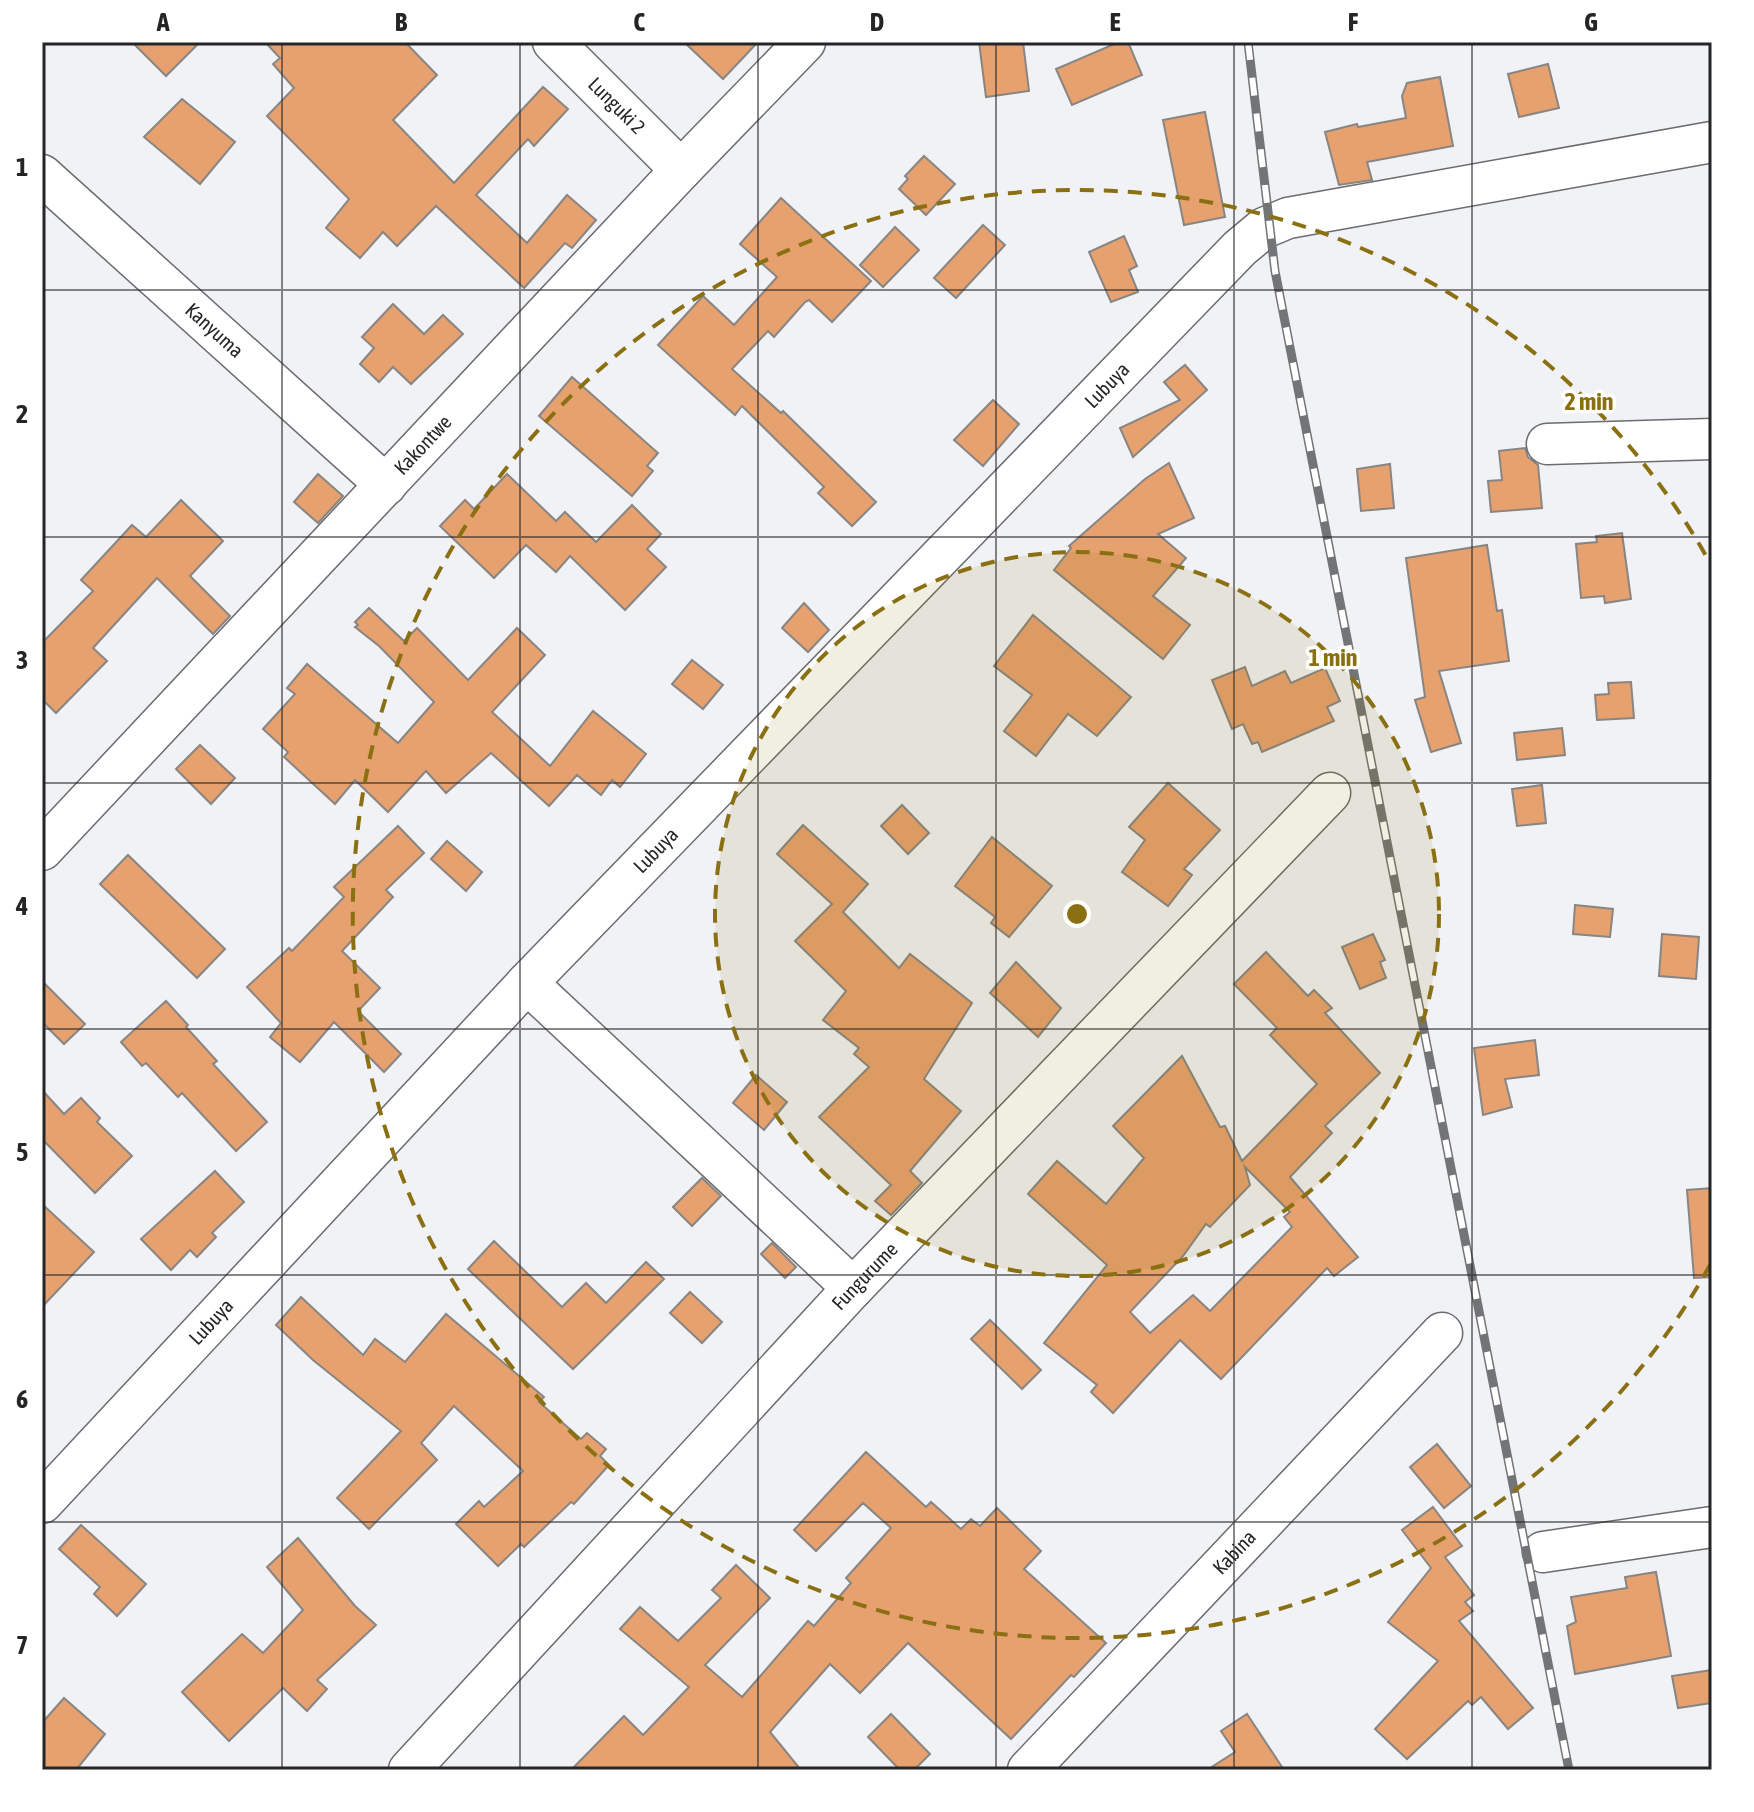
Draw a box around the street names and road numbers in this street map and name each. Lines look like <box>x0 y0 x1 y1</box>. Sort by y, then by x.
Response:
street label: Lunguki 2 <box>584 72 650 138</box>
street label: Kanyuma <box>181 298 248 362</box>
street label: Lubuya <box>1080 357 1134 412</box>
street label: Kakontwe <box>389 410 456 479</box>
street label: Lubuya <box>628 823 682 877</box>
street label: Fungurume <box>827 1237 902 1314</box>
street label: Lubuya <box>184 1294 238 1349</box>
street label: Kabina <box>1208 1525 1260 1579</box>

